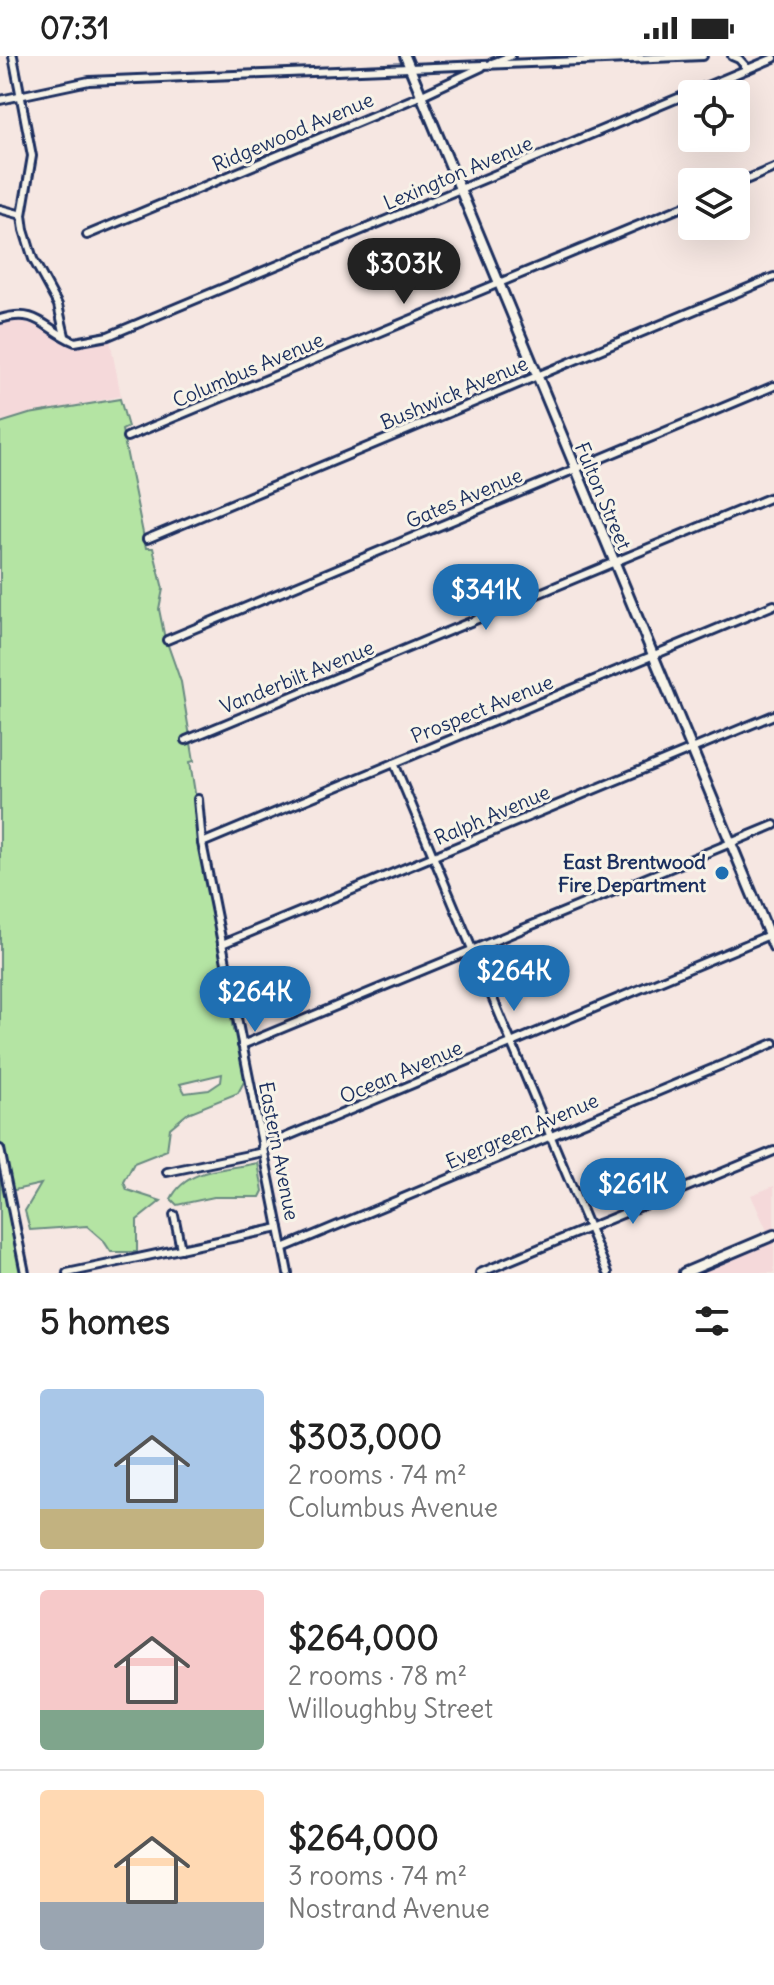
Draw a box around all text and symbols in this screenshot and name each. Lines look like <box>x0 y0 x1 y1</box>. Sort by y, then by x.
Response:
text: 07:31 <box>40 9 109 47</box>
map controls <box>678 80 750 240</box>
button: locate <box>678 80 750 152</box>
street label: Ridgewood Avenue <box>208 86 377 177</box>
street label: Lexington Avenue <box>380 130 536 215</box>
button: layers <box>678 168 750 240</box>
pin: $303K <box>348 238 460 306</box>
text: $303K <box>365 247 443 280</box>
street label: Columbus Avenue <box>169 326 327 413</box>
street label: Bushwick Avenue <box>376 350 531 435</box>
street label: Fulton Street <box>570 438 637 554</box>
street label: Gates Avenue <box>402 462 526 533</box>
pin: $341K <box>430 564 542 632</box>
text: $341K <box>451 573 521 606</box>
street label: Vanderbilt Avenue <box>216 634 377 719</box>
street label: Prospect Avenue <box>407 669 557 748</box>
street label: Ralph Avenue <box>430 779 553 850</box>
place label: East Brentwood Fire Department <box>558 849 706 897</box>
marker: East Brentwood Fire Department <box>713 864 731 882</box>
pin: $264K <box>458 945 570 1013</box>
text: $264K <box>477 954 551 987</box>
pin: $264K <box>199 966 311 1034</box>
text: $264K <box>218 975 292 1008</box>
street label: Ocean Avenue <box>336 1034 466 1109</box>
street label: Eastern Avenue <box>254 1079 305 1222</box>
street label: Evergreen Avenue <box>442 1087 602 1174</box>
pin: $261K <box>577 1158 689 1226</box>
text: $261K <box>598 1167 668 1200</box>
icon: filters <box>690 1299 734 1343</box>
text: 5 homes <box>40 1300 170 1343</box>
text: $303,000 <box>288 1415 442 1458</box>
icon: home <box>104 1421 200 1517</box>
text: 2 rooms · 74 m² <box>288 1458 467 1491</box>
text: Columbus Avenue <box>288 1491 498 1524</box>
text: $264,000 <box>288 1616 439 1659</box>
icon: home <box>104 1622 200 1718</box>
text: 2 rooms · 78 m² <box>288 1659 467 1692</box>
text: Willoughby Street <box>288 1692 493 1725</box>
text: $264,000 <box>288 1816 439 1859</box>
icon: home <box>104 1822 200 1918</box>
text: 3 rooms · 74 m² <box>288 1859 467 1892</box>
text: Nostrand Avenue <box>288 1892 490 1925</box>

